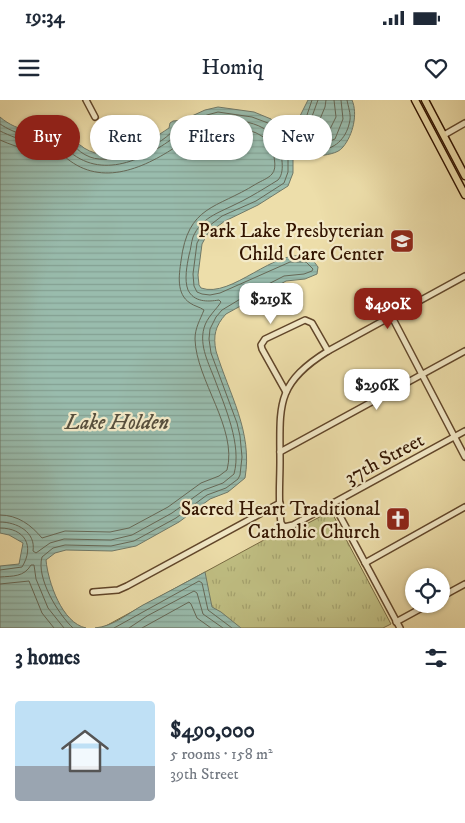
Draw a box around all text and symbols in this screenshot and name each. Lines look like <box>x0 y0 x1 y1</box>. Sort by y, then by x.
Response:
text: 19:34 <box>25 6 64 29</box>
icon: menu <box>15 54 43 82</box>
text: Homiq <box>202 54 263 81</box>
icon: heart <box>422 54 450 82</box>
chip: Buy <box>15 115 80 160</box>
chip: Rent <box>90 115 160 160</box>
chip: Filters <box>170 115 253 160</box>
chip: New <box>263 115 332 160</box>
place label: Park Lake Presbyterian Child Care Center <box>198 219 385 267</box>
school or university icon: Park Lake Presbyterian Child Care Center <box>389 228 415 254</box>
pin: $219K <box>236 282 306 325</box>
pin: $490K <box>353 288 423 330</box>
text: $219K <box>250 289 292 309</box>
text: $490K <box>365 294 411 314</box>
pin: $296K <box>342 368 412 411</box>
text: $296K <box>355 375 399 395</box>
water label: Lake Holden <box>64 410 169 436</box>
street label: 37th Street <box>341 428 429 491</box>
place label: Sacred Heart Traditional Catholic Church <box>181 497 381 545</box>
church icon: Sacred Heart Traditional Catholic Church <box>385 506 411 532</box>
map controls <box>405 568 450 613</box>
button: locate <box>405 568 450 613</box>
icon: filters <box>422 644 450 672</box>
text: 3 homes <box>15 645 80 671</box>
text: $490,000 <box>170 718 255 744</box>
icon: home <box>55 721 115 781</box>
text: 5 rooms · 158 m² <box>170 744 273 764</box>
text: 39th Street <box>170 764 239 784</box>

